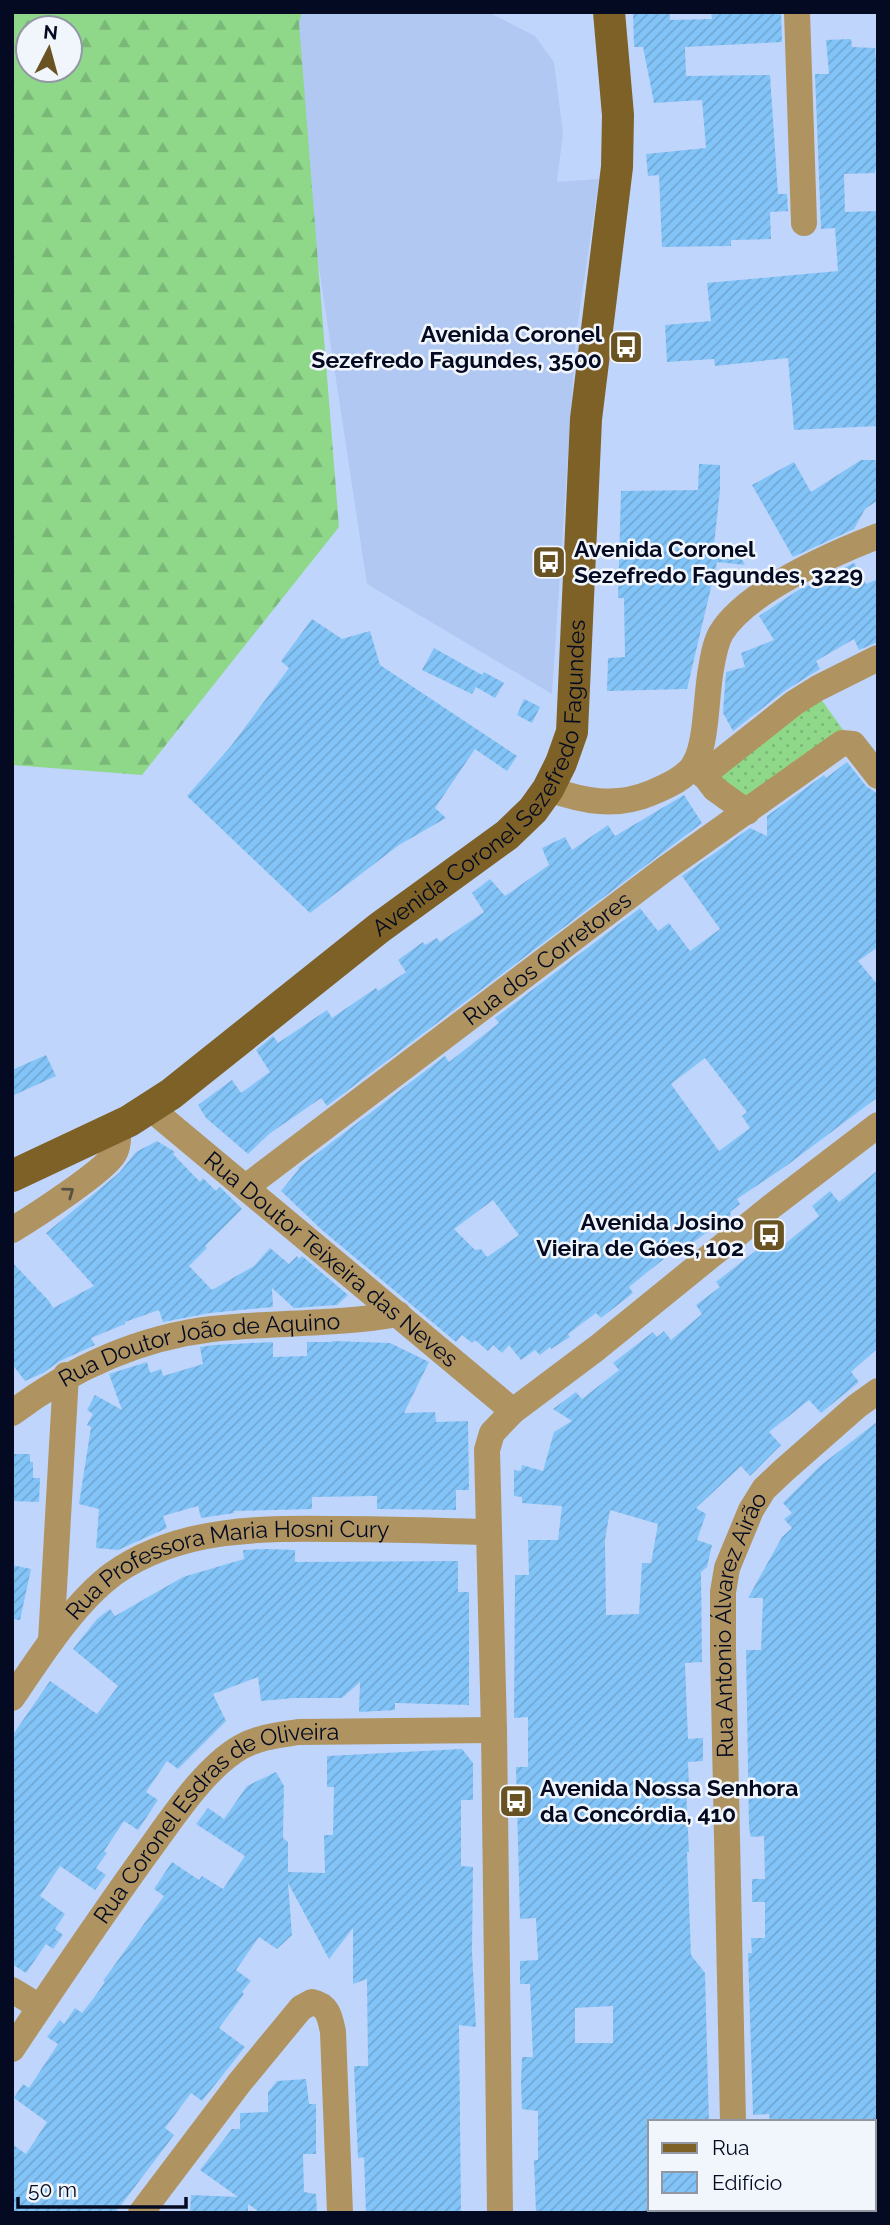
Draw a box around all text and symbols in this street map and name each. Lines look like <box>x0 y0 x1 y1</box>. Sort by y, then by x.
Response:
north arrow <box>14 14 84 84</box>
text: N <box>42 20 59 44</box>
place label: Avenida Coronel Sezefredo Fagundes, 3500 <box>311 320 603 373</box>
bus stop icon: Avenida Coronel Sezefredo Fagundes, 3500 <box>607 328 645 366</box>
place label: Avenida Coronel Sezefredo Fagundes, 3229 <box>574 535 863 588</box>
bus stop icon: Avenida Coronel Sezefredo Fagundes, 3229 <box>530 543 568 581</box>
street label: Avenida Coronel Sezefredo Fagundes <box>367 619 590 942</box>
street label: Rua dos Corretores <box>457 886 636 1031</box>
street label: Rua Doutor Teixeira das Neves <box>199 1145 464 1372</box>
one-way arrow <box>61 1188 74 1200</box>
place label: Avenida Josino Vieira de Góes, 102 <box>536 1208 744 1261</box>
bus stop icon: Avenida Josino Vieira de Góes, 102 <box>750 1216 788 1254</box>
street label: Rua Doutor João de Aquino <box>54 1307 341 1392</box>
street label: Rua Antonio Álvarez Airão <box>709 1487 772 1758</box>
street label: Rua Professora Maria Hosni Cury <box>60 1515 390 1625</box>
street label: Rua Coronel Esdras de Oliveira <box>87 1718 339 1928</box>
place label: Avenida Nossa Senhora da Concórdia, 410 <box>540 1774 798 1827</box>
bus stop icon: Avenida Nossa Senhora da Concórdia, 410 <box>497 1782 535 1820</box>
legend <box>648 2120 876 2211</box>
text: Rua <box>712 2135 749 2160</box>
scale bar <box>18 2166 186 2210</box>
text: Edifício <box>712 2170 782 2195</box>
text: 50 m <box>28 2177 77 2202</box>

